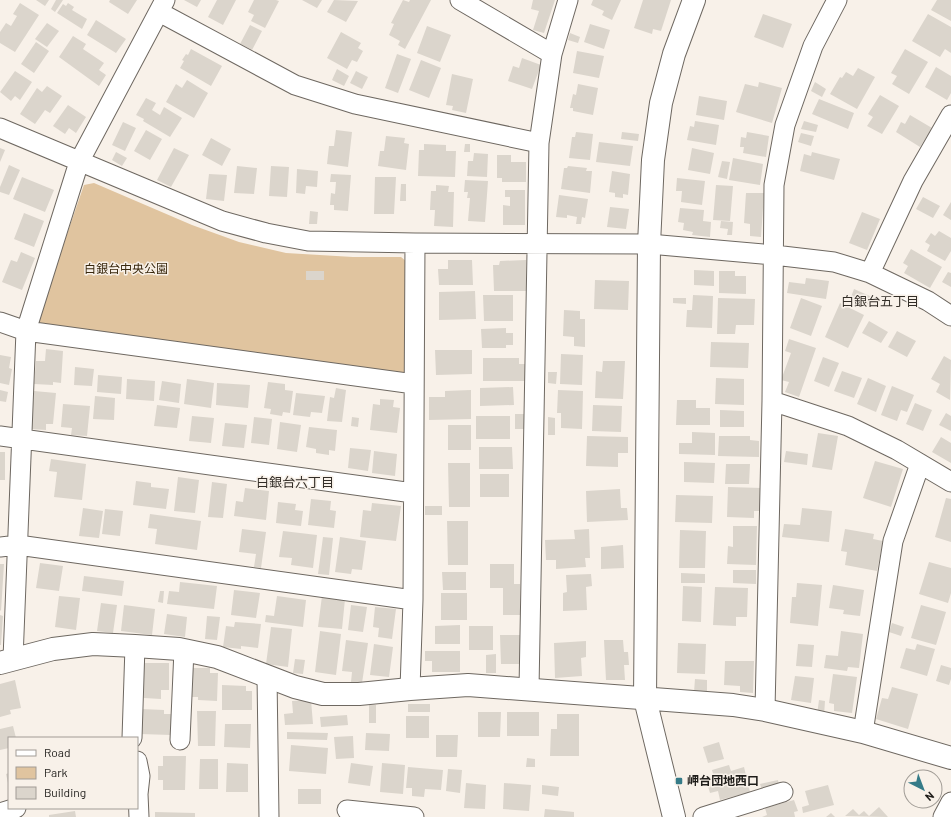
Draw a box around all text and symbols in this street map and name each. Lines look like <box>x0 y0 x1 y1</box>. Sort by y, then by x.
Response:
park label: 白銀台中央公園 <box>84 261 168 275</box>
district label: 白銀台五丁目 <box>841 293 919 309</box>
district label: 白銀台六丁目 <box>256 474 334 490</box>
legend <box>8 737 138 809</box>
text: Road <box>44 745 71 759</box>
text: Park <box>44 765 68 779</box>
north arrow <box>903 769 943 809</box>
place label: 岬台団地西口 <box>687 773 759 787</box>
marker: 岬台団地西口 <box>674 776 684 786</box>
text: Building <box>44 785 86 799</box>
text: N <box>923 790 937 804</box>

